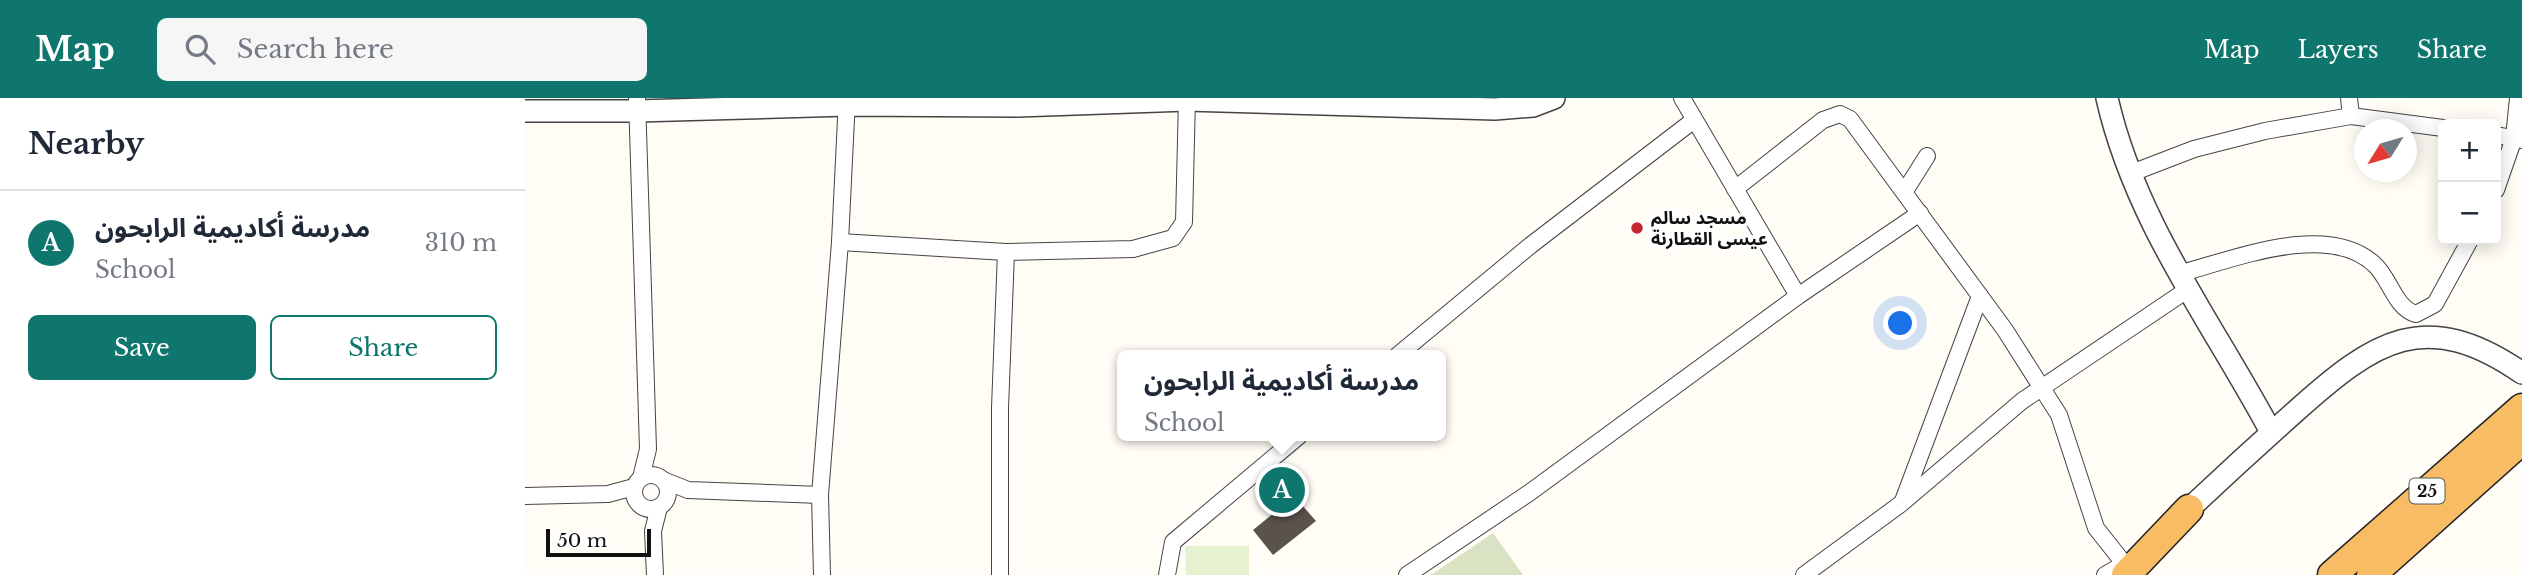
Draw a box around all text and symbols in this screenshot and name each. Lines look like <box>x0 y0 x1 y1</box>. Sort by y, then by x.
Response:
search box <box>157 18 647 81</box>
text: Map <box>35 29 115 70</box>
icon: search <box>181 30 219 68</box>
text: Search here <box>237 33 394 65</box>
text: Map <box>2204 35 2260 64</box>
text: Layers <box>2298 35 2379 64</box>
text: Share <box>2417 35 2487 64</box>
north arrow <box>2354 119 2417 182</box>
map controls <box>2438 119 2501 245</box>
button: + <box>2438 119 2501 182</box>
text: Nearby <box>28 125 144 162</box>
button: − <box>2438 182 2501 245</box>
place label: مسجد سالم عيسى القطارنة <box>1651 207 1768 250</box>
text: مدرسة أكاديمية الرابحون <box>95 212 370 244</box>
marker: مسجد سالم عيسى القطارنة <box>1629 220 1645 236</box>
text: A <box>42 229 60 257</box>
text: 310 m <box>425 229 497 257</box>
text: School <box>95 256 176 284</box>
your location <box>1883 306 1917 340</box>
button: Save <box>28 315 256 380</box>
button: Share <box>270 315 497 380</box>
popup <box>1117 350 1446 441</box>
text: مدرسة أكاديمية الرابحون <box>1144 365 1419 397</box>
text: School <box>1144 409 1224 437</box>
pin: A <box>1259 464 1305 516</box>
road number: 25 <box>2409 478 2445 504</box>
scale bar <box>546 526 651 558</box>
text: 50 m <box>557 529 607 552</box>

